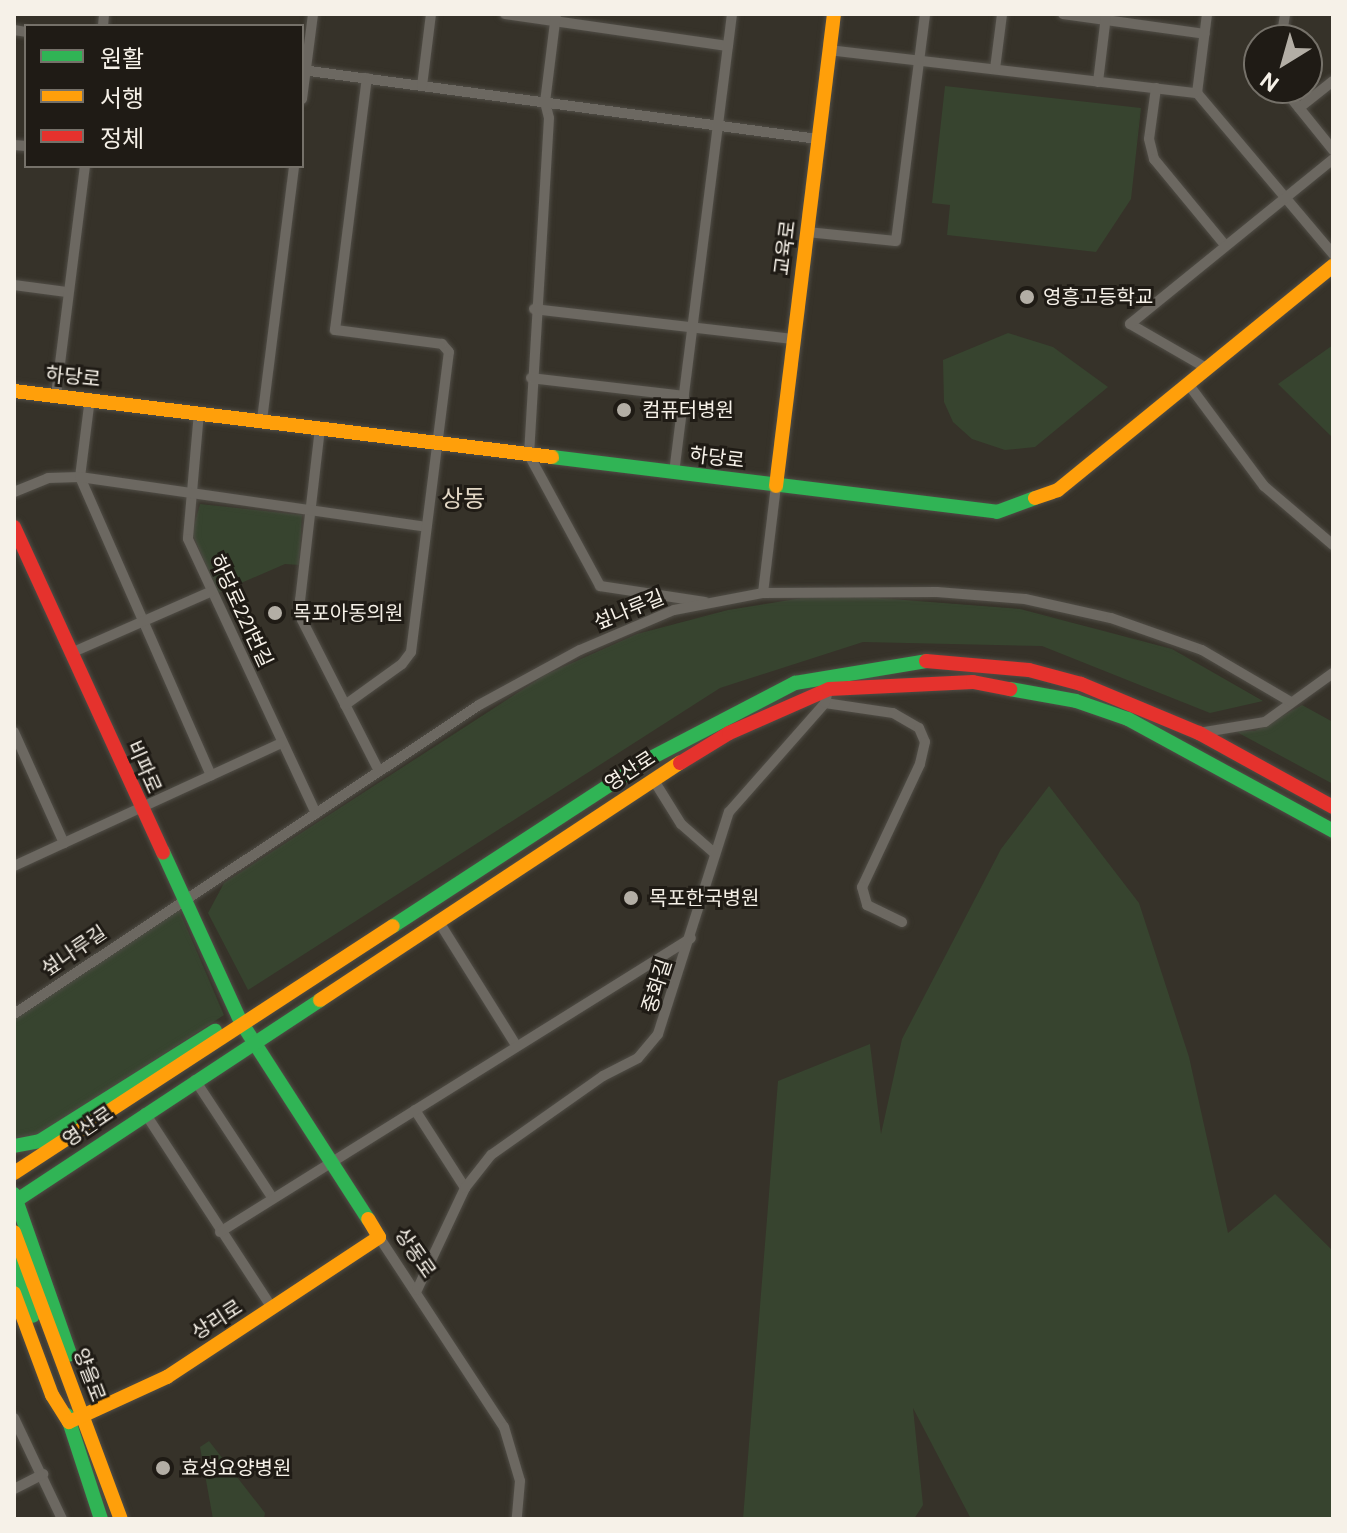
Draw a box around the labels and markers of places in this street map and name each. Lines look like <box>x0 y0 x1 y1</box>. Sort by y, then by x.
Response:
place label: 영흥고등학교 <box>1043 285 1153 309</box>
marker: 영흥고등학교 <box>1018 288 1036 306</box>
place label: 컴퓨터병원 <box>642 398 734 422</box>
marker: 컴퓨터병원 <box>613 399 635 421</box>
place label: 목포아동의원 <box>293 601 403 625</box>
marker: 목포아동의원 <box>264 602 286 624</box>
place label: 목포한국병원 <box>649 886 759 910</box>
marker: 목포한국병원 <box>620 887 642 909</box>
place label: 효성요양병원 <box>181 1456 291 1480</box>
marker: 효성요양병원 <box>152 1457 174 1479</box>

